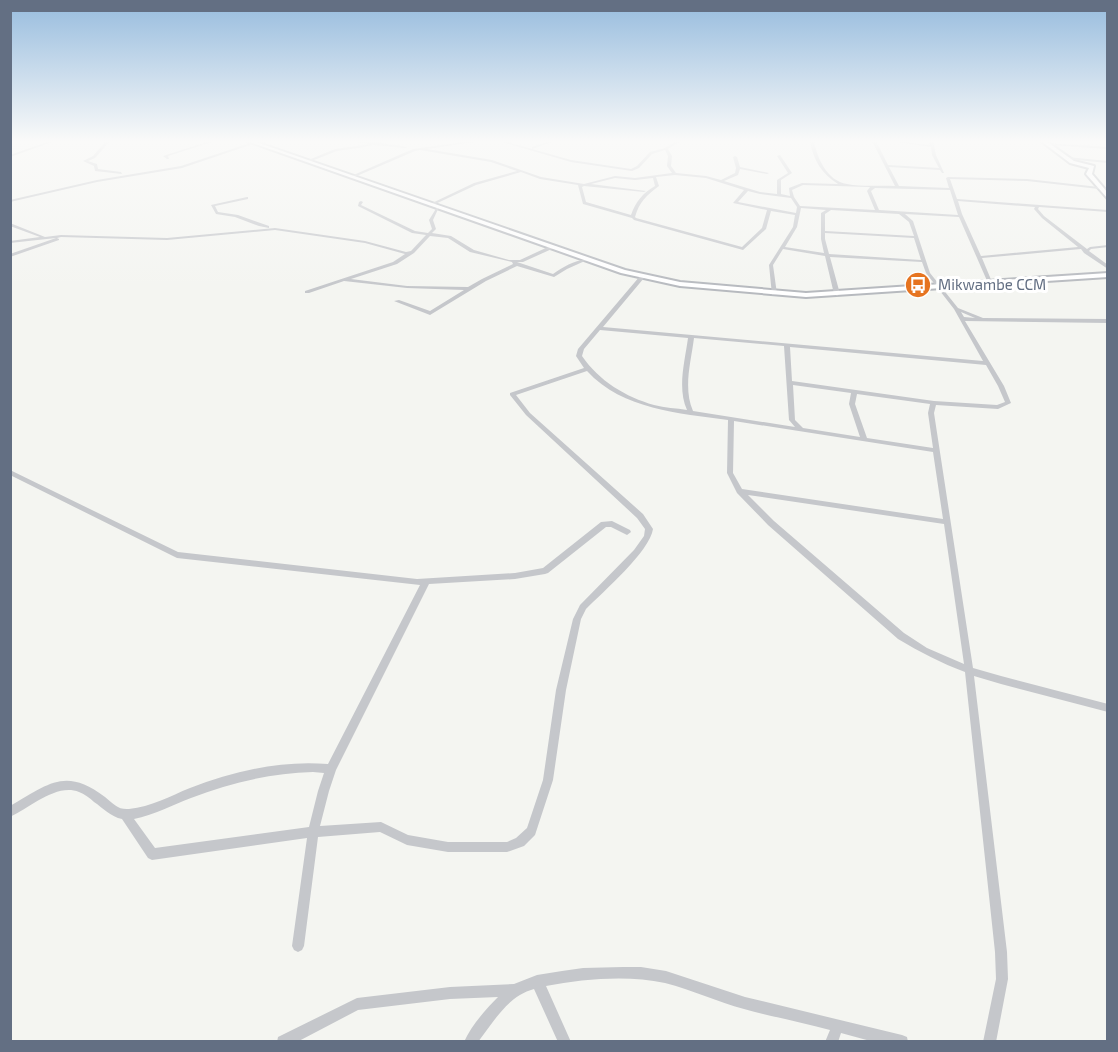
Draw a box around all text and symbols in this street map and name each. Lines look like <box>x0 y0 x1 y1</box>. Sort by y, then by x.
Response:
bus stop icon: Mikwambe CCM <box>903 270 933 300</box>
place label: Mikwambe CCM <box>938 275 1046 293</box>

